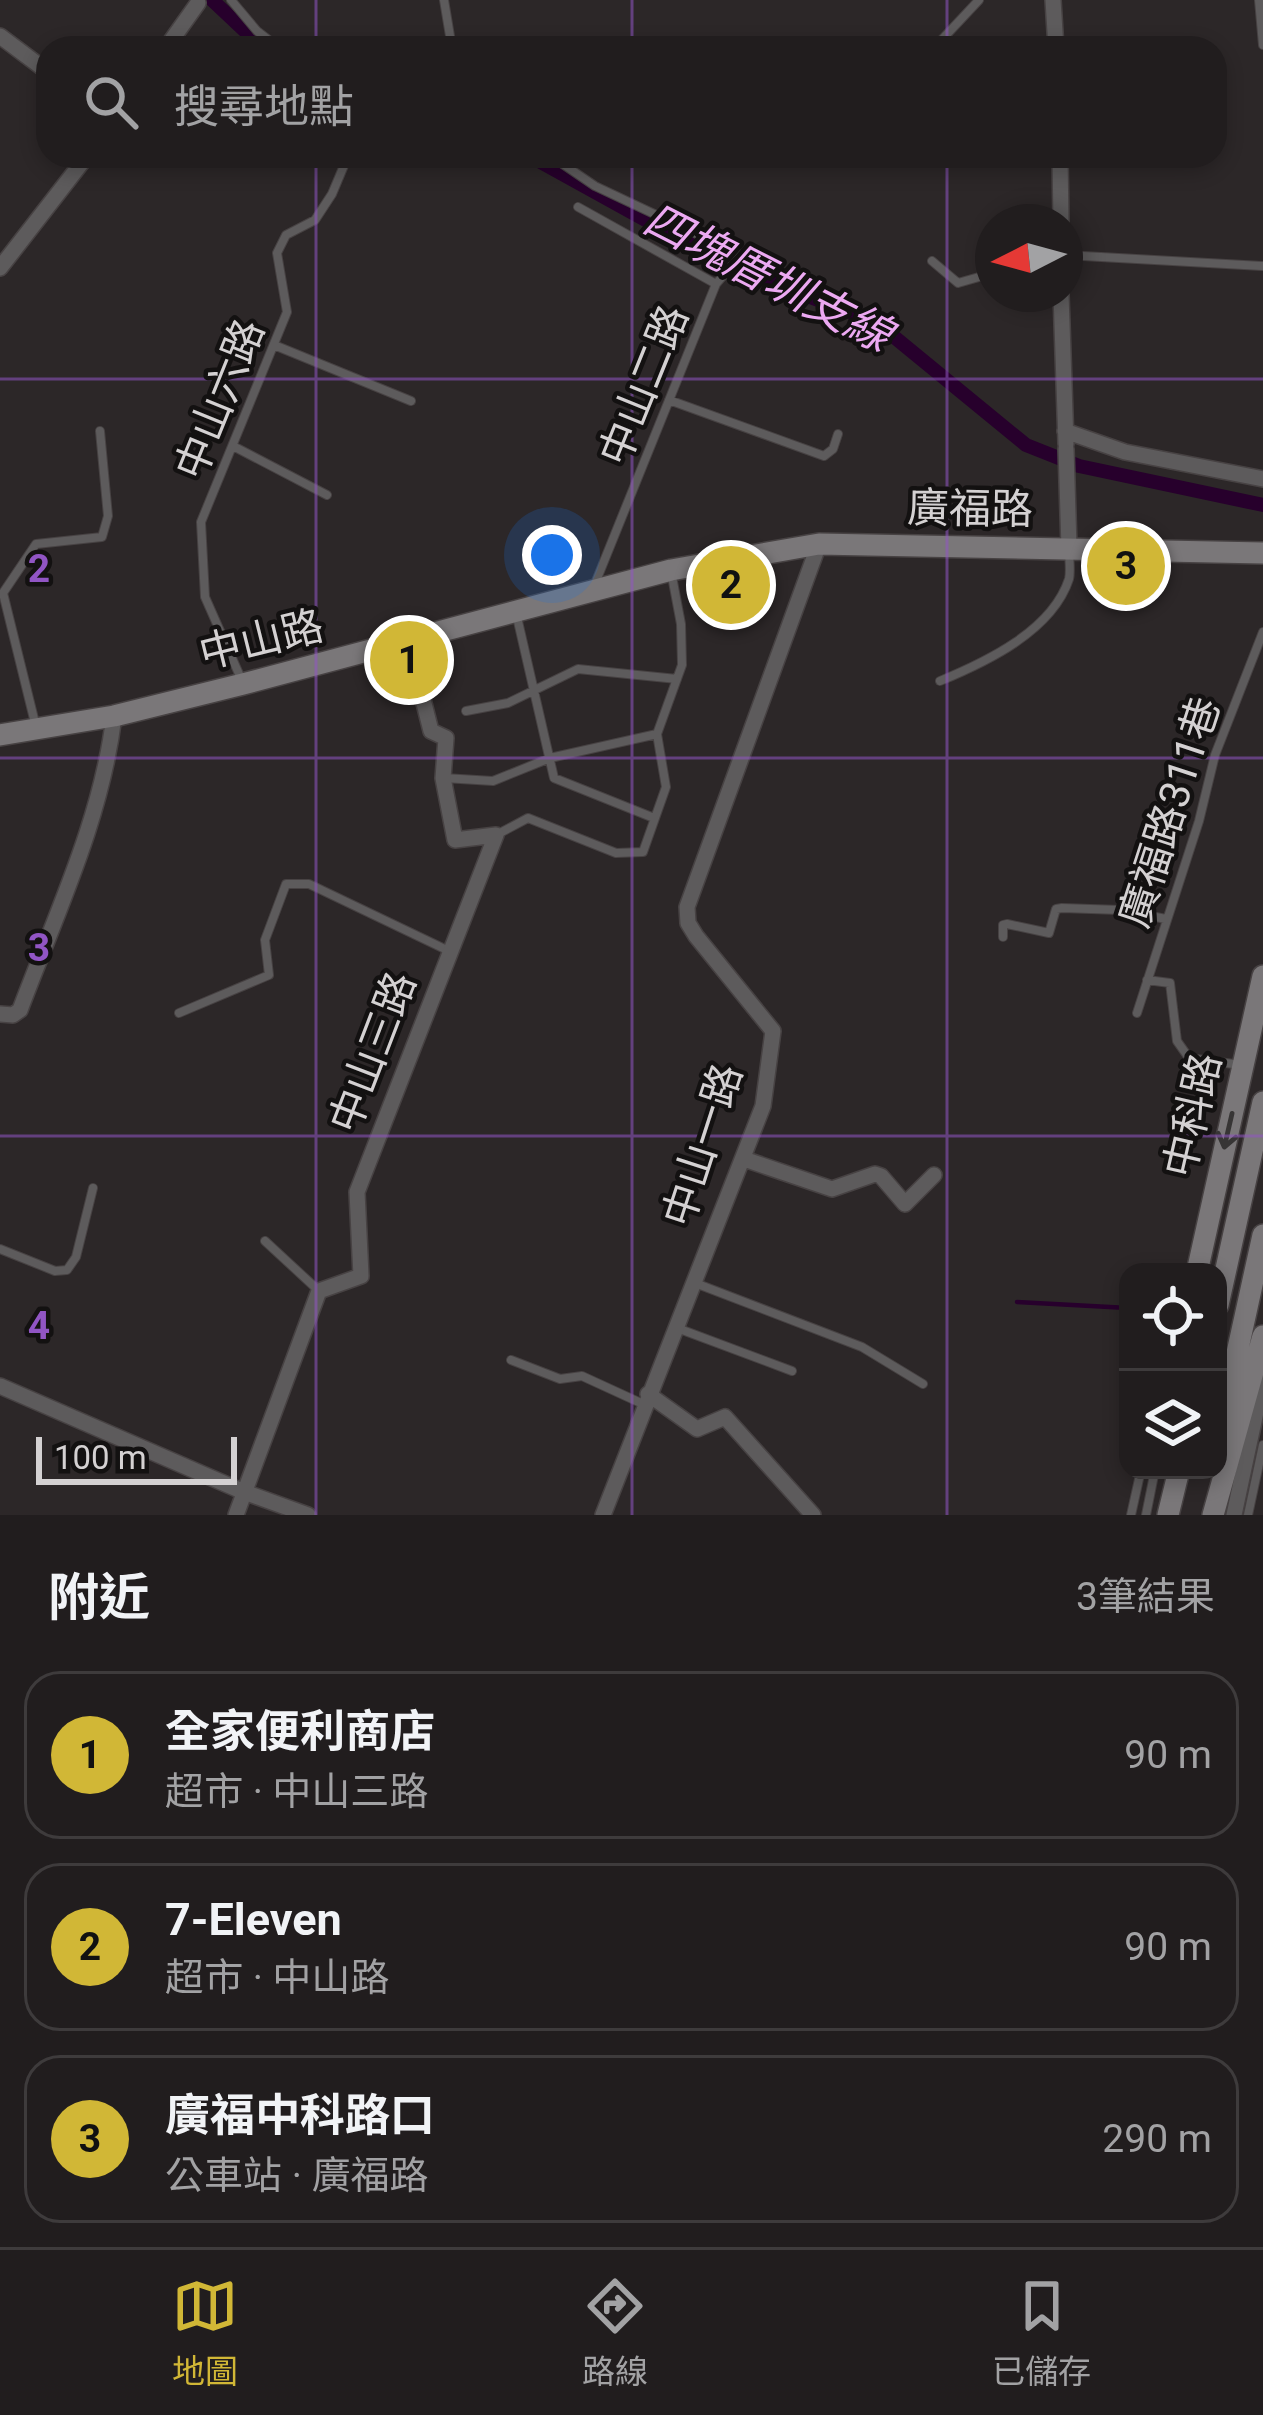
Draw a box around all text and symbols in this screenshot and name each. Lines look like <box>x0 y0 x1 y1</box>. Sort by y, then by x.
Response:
search box <box>36 36 1227 168</box>
icon: search <box>78 69 144 135</box>
text: 搜尋地點 <box>174 80 354 133</box>
water label: 四塊厝圳支線 <box>635 193 905 365</box>
north arrow <box>975 204 1083 312</box>
street label: 中山二路 <box>589 298 698 472</box>
street label: 中山六路 <box>165 312 274 486</box>
street label: 廣福路 <box>907 483 1033 534</box>
pin: 3 <box>1087 521 1165 611</box>
your location <box>522 525 582 585</box>
pin: 2 <box>692 540 770 630</box>
text: 2 <box>28 546 50 592</box>
street label: 中山路 <box>194 600 328 679</box>
pin: 1 <box>370 615 448 705</box>
street label: 廣福路311巷 <box>1109 691 1230 933</box>
text: 3 <box>28 925 50 971</box>
street label: 中山三路 <box>319 965 425 1139</box>
street label: 中科路 <box>1154 1048 1231 1182</box>
street label: 中山一路 <box>653 1058 752 1233</box>
one-way arrow <box>1216 1111 1239 1149</box>
map controls <box>1119 1263 1227 1479</box>
button: locate <box>1119 1263 1227 1371</box>
text: 4 <box>28 1303 50 1349</box>
button: layers <box>1119 1371 1227 1479</box>
scale bar <box>36 1431 237 1484</box>
text: 100 m <box>54 1438 147 1477</box>
text: 附近 <box>48 1568 150 1627</box>
text: 3筆結果 <box>1076 1574 1215 1620</box>
text: 全家便利商店 <box>165 1705 435 1758</box>
text: 1 <box>79 1732 101 1778</box>
text: 90 m <box>1124 1732 1212 1778</box>
text: 超市 · 中山三路 <box>165 1769 429 1815</box>
text: 7-Eleven <box>165 1893 342 1946</box>
text: 2 <box>79 1924 101 1970</box>
text: 90 m <box>1124 1924 1212 1970</box>
text: 超市 · 中山路 <box>165 1955 390 2001</box>
text: 廣福中科路口 <box>165 2089 435 2142</box>
text: 3 <box>79 2116 101 2162</box>
text: 290 m <box>1102 2116 1212 2162</box>
text: 公車站 · 廣福路 <box>165 2153 429 2199</box>
tab: 地圖 <box>172 2273 238 2393</box>
tab: 路線 <box>582 2273 648 2393</box>
tab: 已儲存 <box>992 2273 1091 2393</box>

